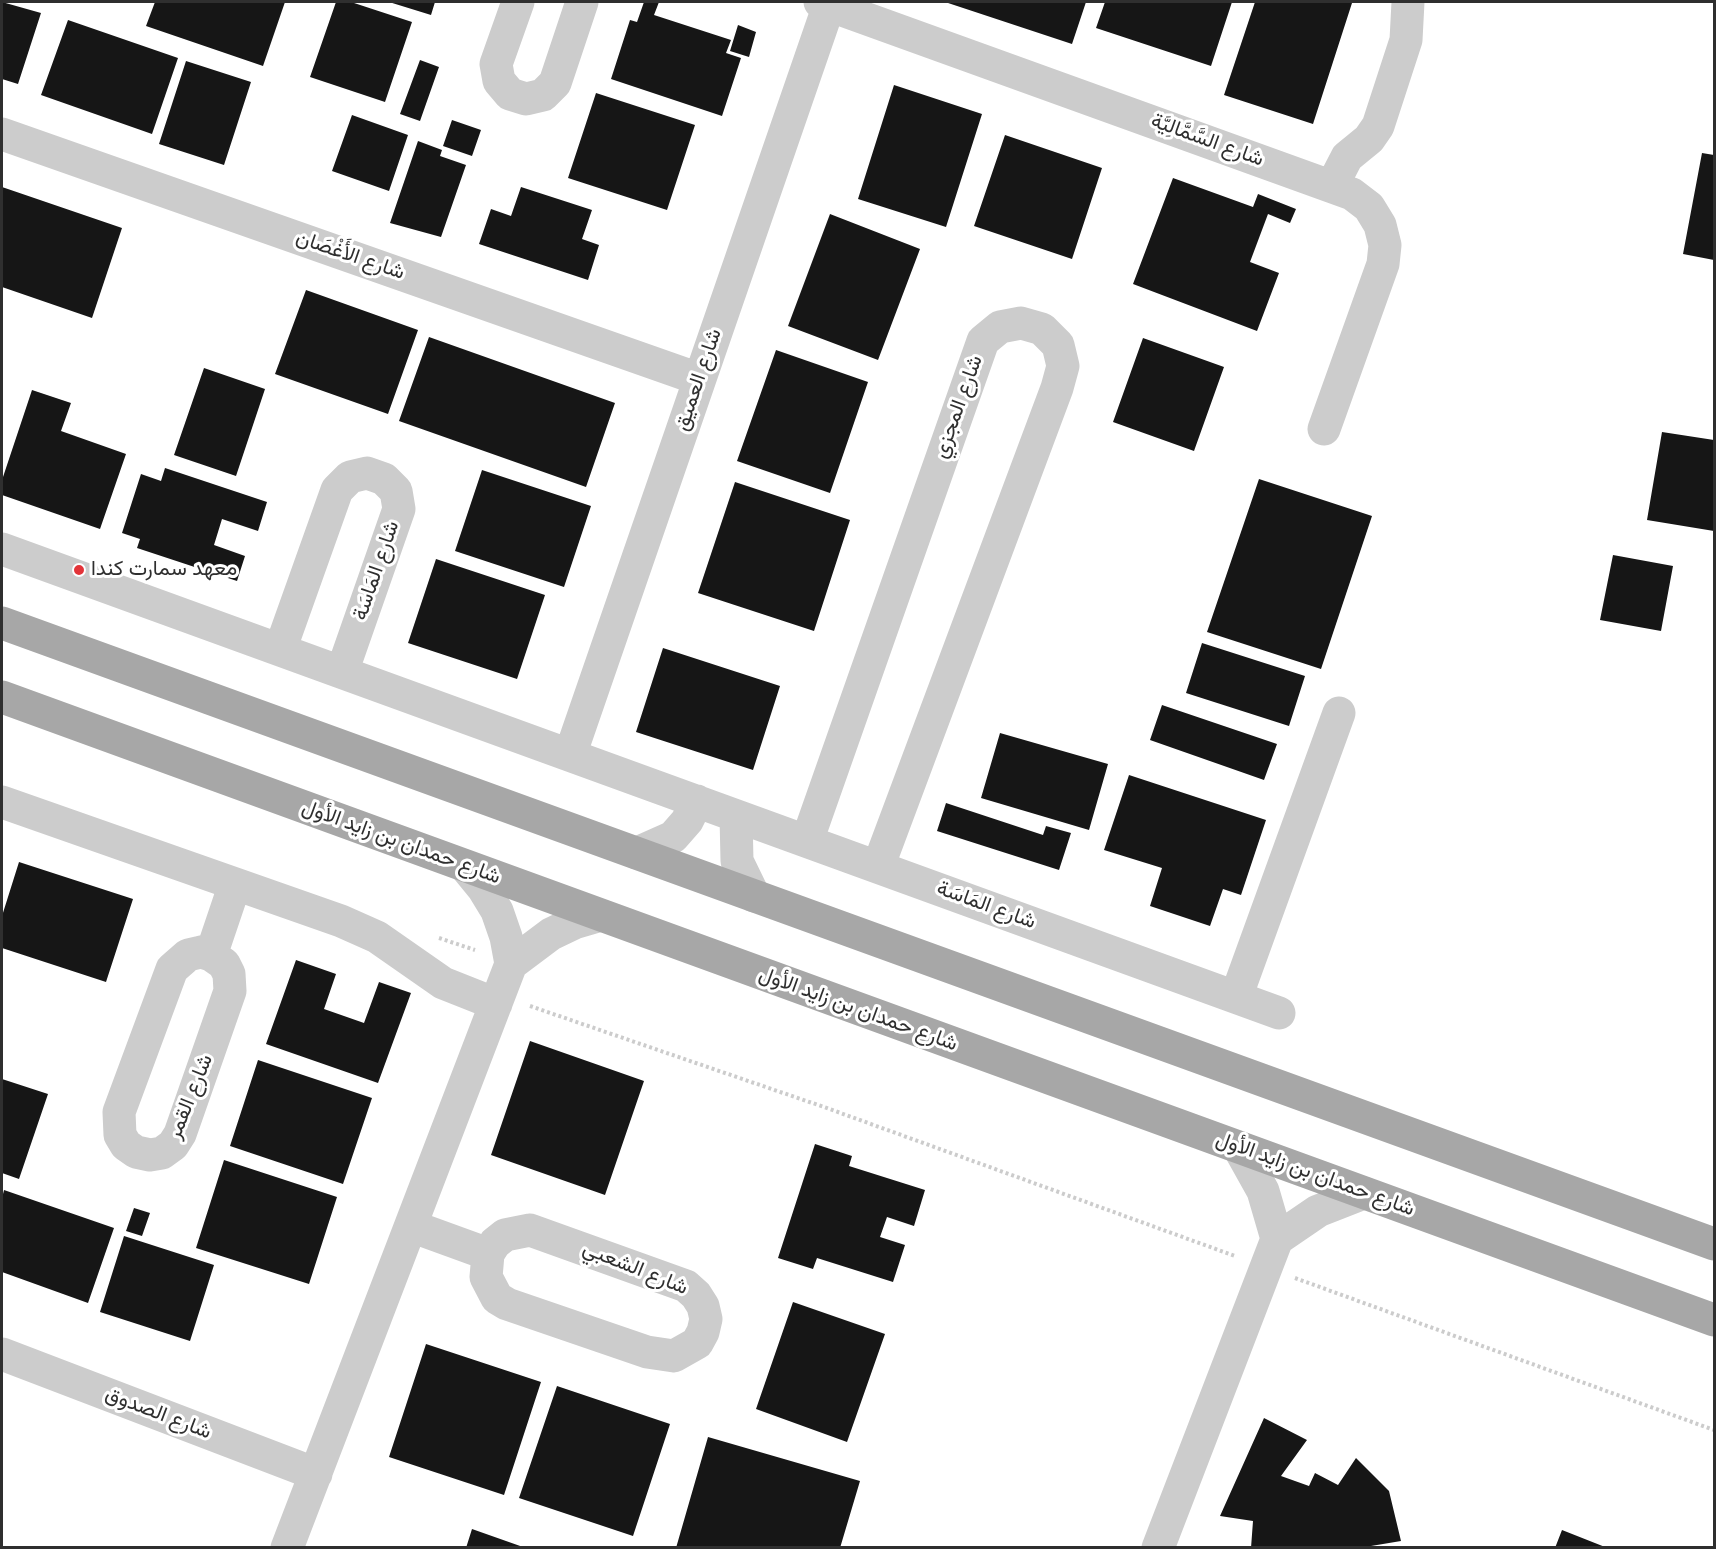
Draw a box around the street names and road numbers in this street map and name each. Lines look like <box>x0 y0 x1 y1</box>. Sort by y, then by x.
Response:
street label: شارع السَّمَّالِيَّة <box>1147 109 1267 173</box>
street label: شارع الأَغْصَان <box>292 226 408 286</box>
street label: شارع العميق <box>670 326 728 434</box>
street label: شارع المجزي <box>929 352 989 462</box>
street label: شارع المَاسَة <box>348 518 406 624</box>
street label: شارع حمدان بن زايد الأول <box>298 795 504 891</box>
street label: شارع المَاسَة <box>933 876 1039 936</box>
street label: شارع حمدان بن زايد الأول <box>755 962 961 1058</box>
street label: شارع القمر <box>163 1051 219 1143</box>
street label: شارع حمدان بن زايد الأول <box>1212 1127 1418 1223</box>
street label: شارع الشعبي <box>579 1236 691 1302</box>
street label: شارع الصدوق <box>101 1382 215 1446</box>

